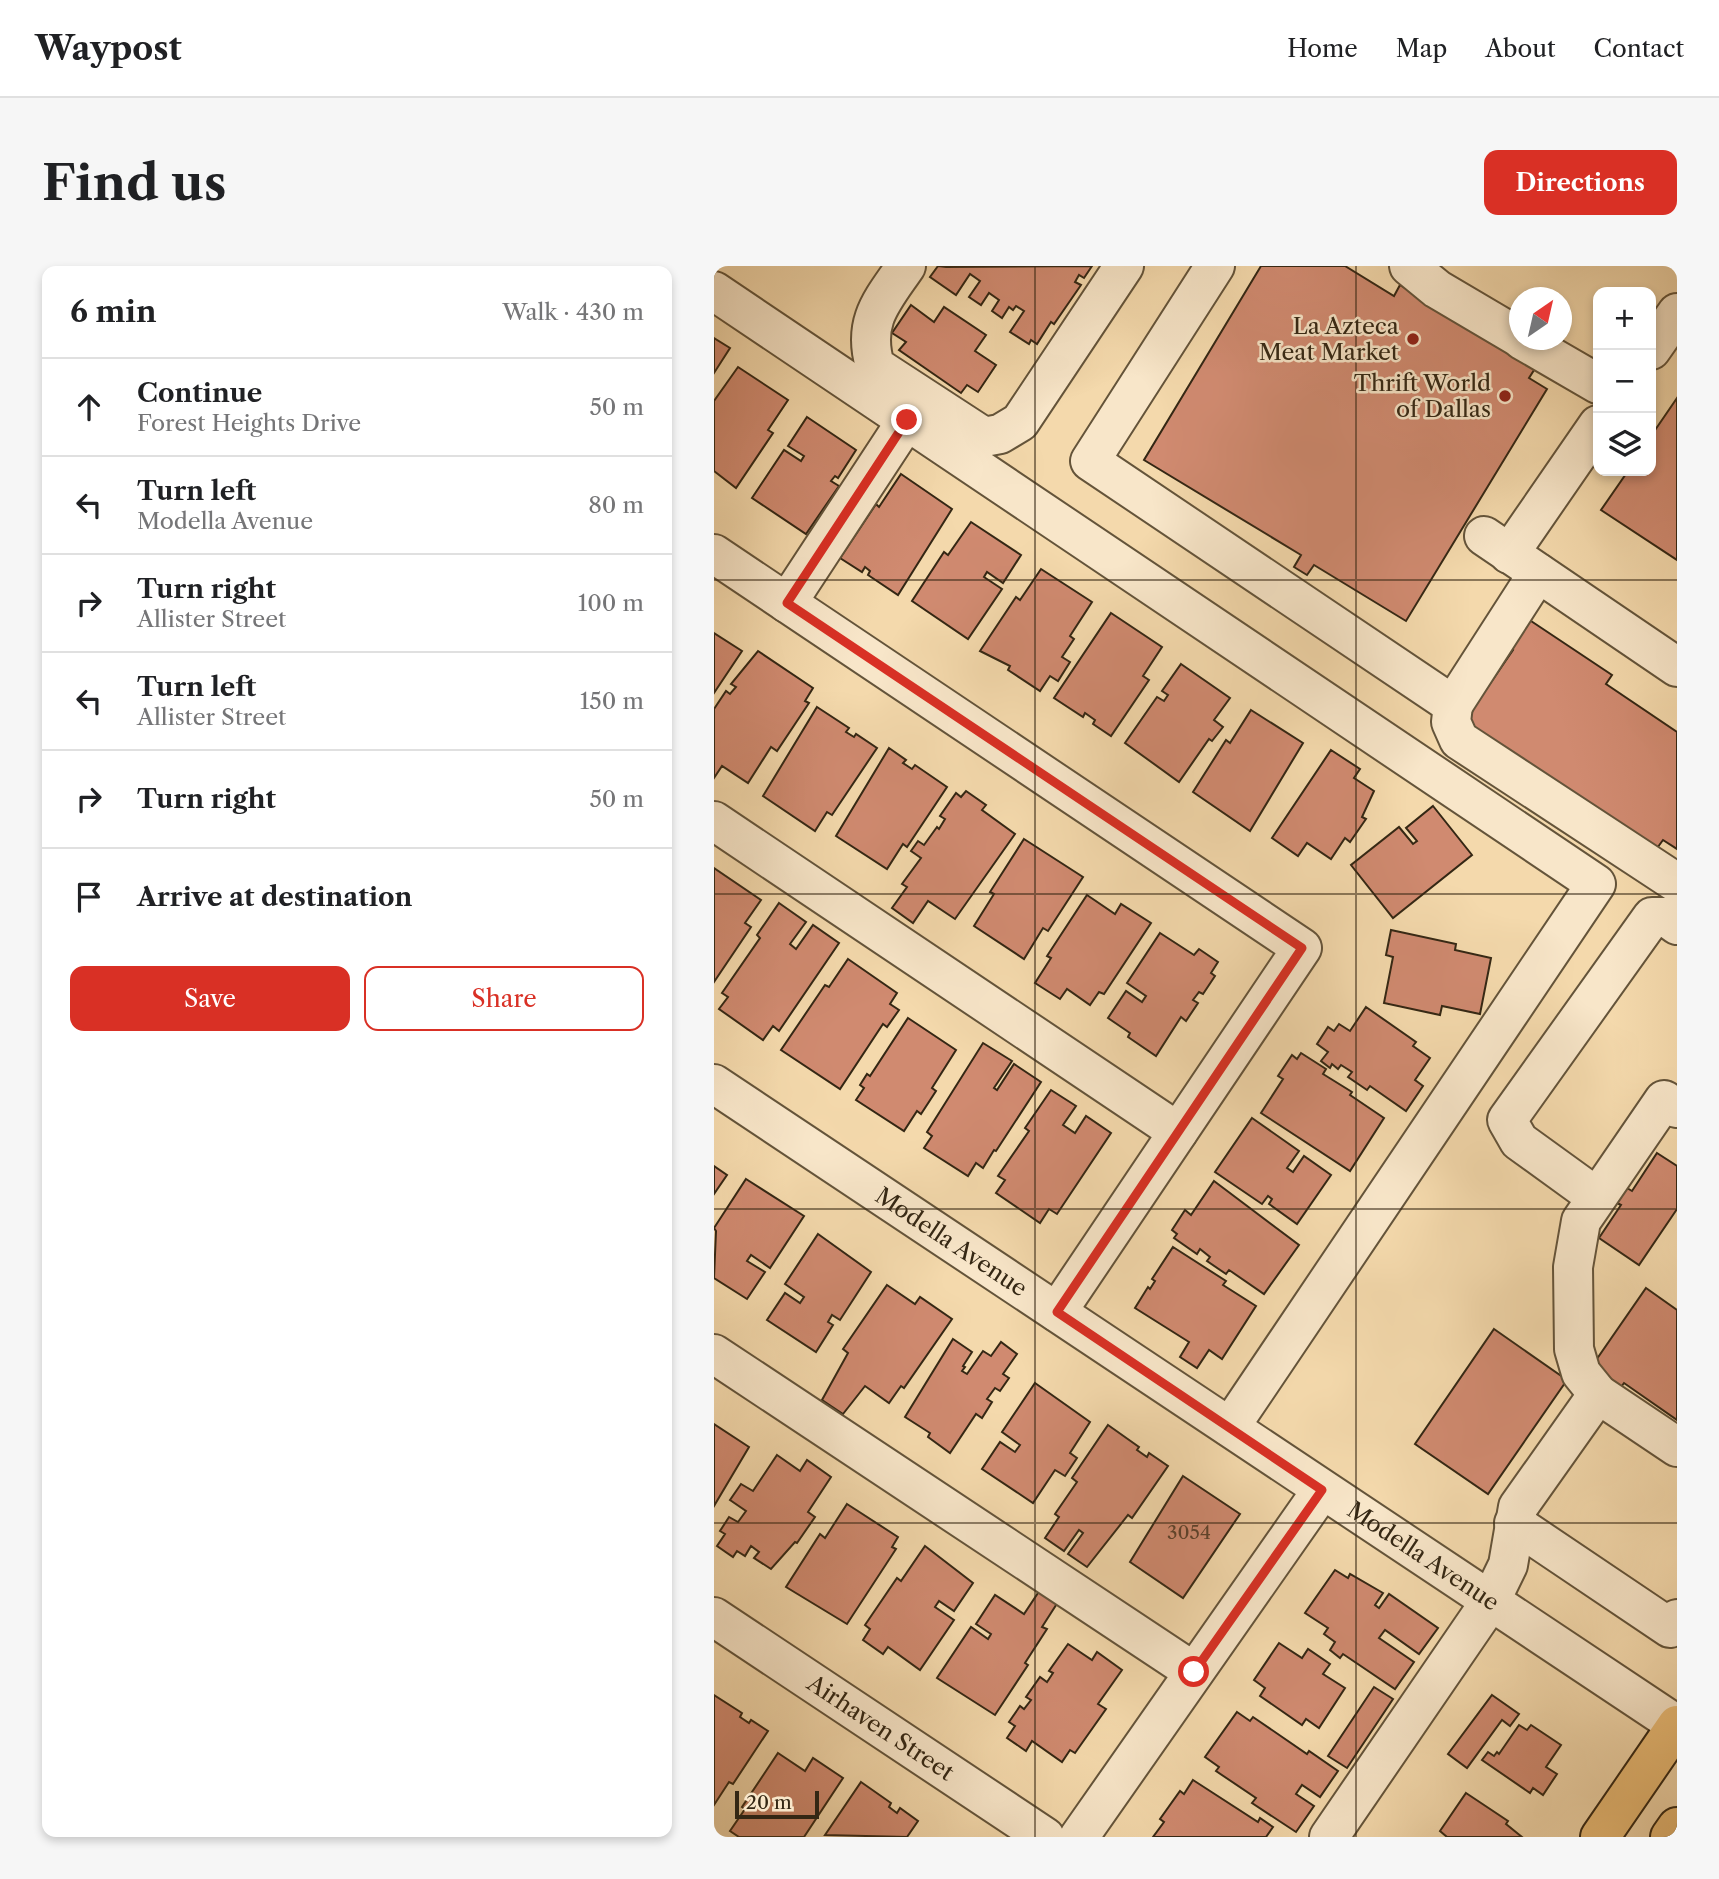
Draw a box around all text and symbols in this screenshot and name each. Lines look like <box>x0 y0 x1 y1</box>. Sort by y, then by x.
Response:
text: Waypost <box>35 28 182 69</box>
text: Home <box>1287 34 1358 63</box>
text: Map <box>1396 34 1447 63</box>
text: About <box>1485 34 1556 63</box>
text: Contact <box>1594 34 1684 63</box>
button: Directions <box>1484 150 1677 215</box>
text: Find us <box>42 152 226 213</box>
north arrow <box>1509 287 1572 350</box>
map controls <box>1593 287 1656 476</box>
button: + <box>1593 287 1656 350</box>
text: 6 min <box>70 293 157 330</box>
text: Walk · 430 m <box>502 298 644 326</box>
place label: La Azteca Meat Market <box>1259 312 1400 366</box>
marker: La Azteca Meat Market <box>1405 331 1421 347</box>
button: − <box>1593 350 1656 413</box>
place label: Thrift World of Dallas <box>1354 369 1491 423</box>
text: Continue <box>137 377 262 409</box>
icon: ahead <box>70 388 108 426</box>
marker: Thrift World of Dallas <box>1497 388 1513 404</box>
text: 50 m <box>589 393 644 421</box>
route end <box>891 404 922 435</box>
text: Forest Heights Drive <box>137 409 361 437</box>
button: layers <box>1593 413 1656 476</box>
text: Turn left <box>137 475 256 507</box>
icon: left <box>70 486 108 524</box>
text: 80 m <box>588 491 644 519</box>
text: Modella Avenue <box>137 507 313 535</box>
text: Turn right <box>137 573 276 605</box>
icon: right <box>70 584 108 622</box>
text: 100 m <box>578 589 644 617</box>
text: Allister Street <box>137 605 286 633</box>
text: Turn left <box>137 671 256 703</box>
icon: left <box>70 682 108 720</box>
text: 150 m <box>580 687 644 715</box>
text: Allister Street <box>137 703 286 731</box>
icon: right <box>70 780 108 818</box>
text: Turn right <box>137 783 276 815</box>
text: 50 m <box>589 785 644 813</box>
icon: arrive <box>70 878 108 916</box>
text: Arrive at destination <box>137 881 412 913</box>
button: Save <box>70 966 350 1031</box>
button: Share <box>364 966 644 1031</box>
street label: Modella Avenue <box>870 1181 1032 1302</box>
street label: Modella Avenue <box>1342 1496 1504 1617</box>
house number: 3054 <box>1167 1521 1211 1544</box>
route start <box>1178 1656 1209 1687</box>
street label: Airhaven Street <box>801 1668 959 1786</box>
scale bar <box>735 1788 819 1820</box>
text: 20 m <box>746 1791 792 1814</box>

